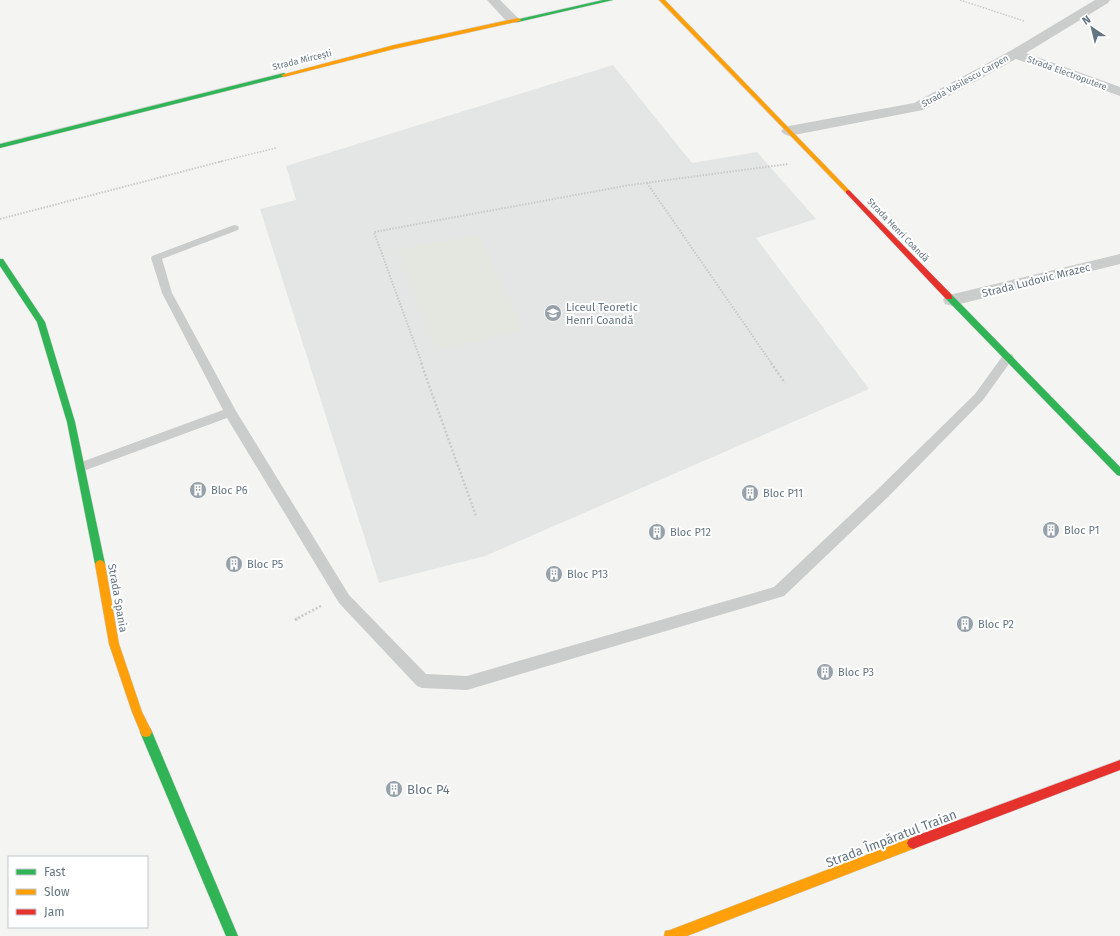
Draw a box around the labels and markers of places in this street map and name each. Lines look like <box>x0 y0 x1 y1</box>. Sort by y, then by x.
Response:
place label: Liceul Teoretic Henri Coandă <box>566 301 638 327</box>
school or university icon: Liceul Teoretic Henri Coandă <box>543 303 563 323</box>
building icon: Bloc P6 <box>188 480 208 500</box>
building icon: Bloc P11 <box>740 483 760 503</box>
place label: Bloc P6 <box>211 484 248 497</box>
place label: Bloc P11 <box>763 487 803 500</box>
building icon: Bloc P1 <box>1041 520 1061 540</box>
building icon: Bloc P12 <box>647 522 667 542</box>
place label: Bloc P1 <box>1064 524 1099 537</box>
place label: Bloc P12 <box>670 526 711 539</box>
building icon: Bloc P5 <box>224 554 244 574</box>
place label: Bloc P5 <box>247 558 284 571</box>
building icon: Bloc P13 <box>544 564 564 584</box>
place label: Bloc P13 <box>567 568 608 581</box>
building icon: Bloc P2 <box>955 614 975 634</box>
place label: Bloc P2 <box>978 618 1014 631</box>
building icon: Bloc P3 <box>815 662 835 682</box>
place label: Bloc P3 <box>838 666 874 679</box>
building icon: Bloc P4 <box>384 779 404 799</box>
place label: Bloc P4 <box>407 782 450 797</box>

